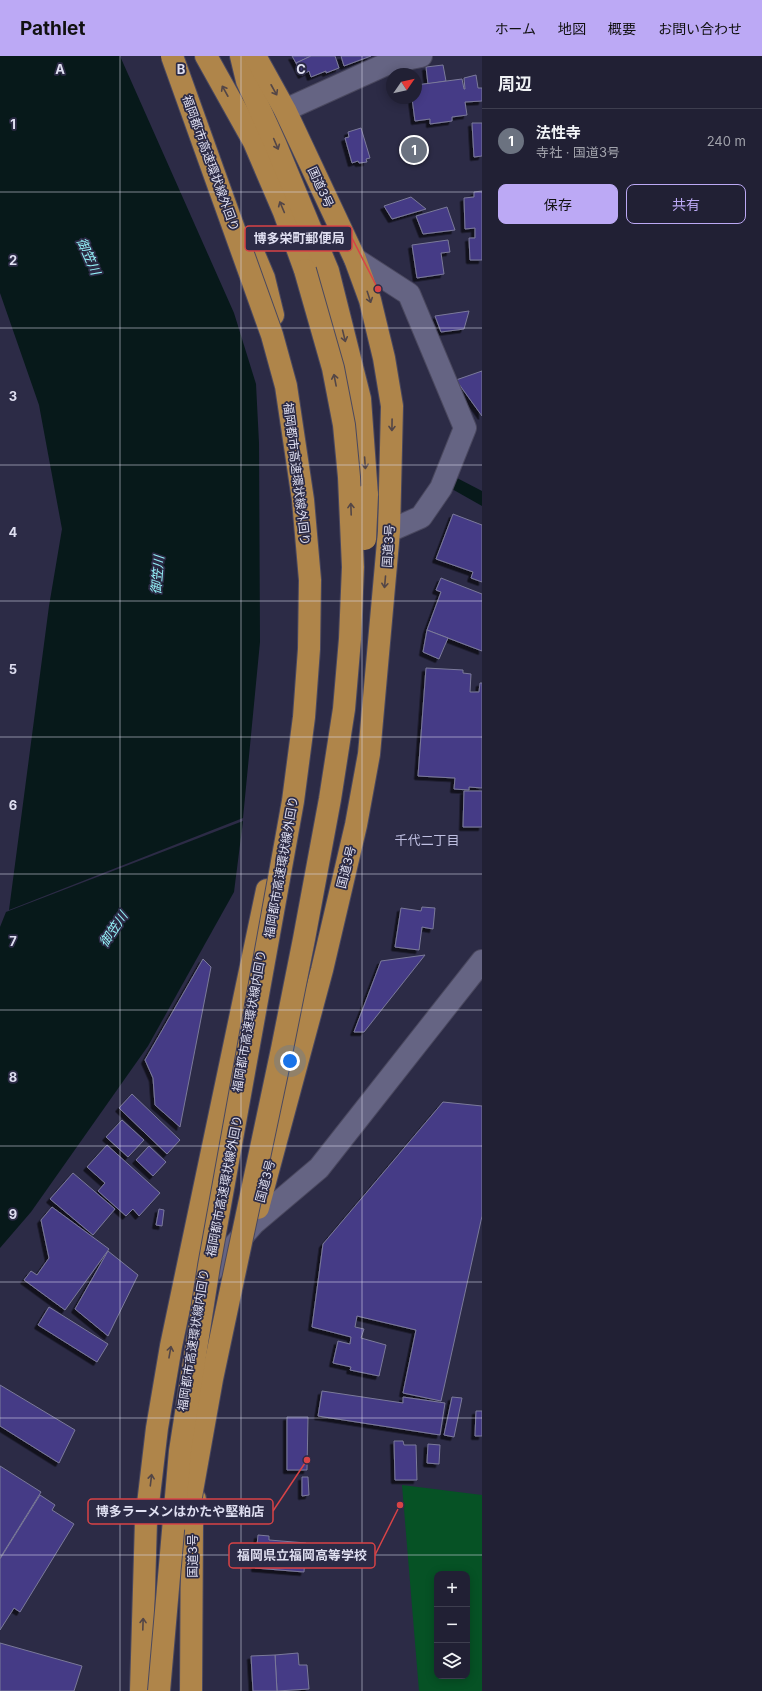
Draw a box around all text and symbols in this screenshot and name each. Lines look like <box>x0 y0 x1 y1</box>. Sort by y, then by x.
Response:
text: Pathlet <box>20 17 85 40</box>
text: ホーム <box>494 20 536 37</box>
text: 地図 <box>558 20 586 37</box>
text: 概要 <box>608 20 636 37</box>
text: お問い合わせ <box>658 20 742 37</box>
text: A <box>55 61 65 77</box>
text: B <box>177 61 186 77</box>
text: C <box>296 61 306 77</box>
north arrow <box>386 68 422 104</box>
text: 周辺 <box>498 74 532 94</box>
one-way arrow <box>271 84 279 96</box>
one-way arrow <box>221 85 228 97</box>
street label: 福岡都市高速環状線外回り <box>179 93 243 233</box>
text: 1 <box>10 116 16 132</box>
text: 法性寺 <box>536 123 581 142</box>
text: 1 <box>508 133 514 149</box>
text: 240 m <box>707 133 746 149</box>
pin: 1 <box>401 135 427 165</box>
one-way arrow <box>272 138 280 150</box>
text: 寺社 · 国道3号 <box>536 144 620 160</box>
street label: 国道3号 <box>305 164 337 210</box>
button: 保存 <box>498 184 618 224</box>
button: 共有 <box>626 184 746 224</box>
one-way arrow <box>278 202 285 214</box>
callout: 博多栄町郵便局 <box>245 226 352 251</box>
text: 博多栄町郵便局 <box>253 230 345 246</box>
water label: 御笠川 <box>74 235 105 279</box>
text: 2 <box>9 252 17 268</box>
one-way arrow <box>366 291 373 304</box>
one-way arrow <box>341 329 348 342</box>
one-way arrow <box>331 374 339 387</box>
text: 3 <box>9 388 17 404</box>
street label: 福岡都市高速環状線外回り <box>281 402 313 546</box>
one-way arrow <box>388 418 396 431</box>
one-way arrow <box>361 456 368 469</box>
one-way arrow <box>347 503 355 516</box>
text: 4 <box>9 524 18 540</box>
street label: 国道3号 <box>379 524 397 568</box>
water label: 御笠川 <box>147 553 167 595</box>
one-way arrow <box>381 575 388 588</box>
text: 5 <box>9 661 17 677</box>
street label: 福岡都市高速環状線外回り <box>261 795 301 939</box>
text: 6 <box>9 797 17 813</box>
district label: 千代二丁目 <box>394 832 460 848</box>
street label: 国道3号 <box>333 844 359 890</box>
water label: 御笠川 <box>95 907 132 950</box>
text: 7 <box>9 933 17 949</box>
street label: 福岡都市高速環状線内回り <box>229 949 269 1093</box>
your location <box>280 1051 300 1071</box>
text: 8 <box>9 1069 17 1085</box>
street label: 福岡都市高速環状線外回り <box>203 1114 245 1258</box>
street label: 国道3号 <box>252 1158 278 1204</box>
text: 9 <box>9 1206 17 1222</box>
street label: 福岡都市高速環状線内回り <box>174 1268 212 1412</box>
one-way arrow <box>167 1346 175 1359</box>
one-way arrow <box>147 1474 155 1487</box>
callout: 博多ラーメンはかたや堅粕店 <box>88 1499 273 1524</box>
text: 博多ラーメンはかたや堅粕店 <box>96 1503 264 1519</box>
street label: 国道3号 <box>185 1534 200 1578</box>
callout: 福岡県立福岡高等学校 <box>229 1543 375 1568</box>
text: 福岡県立福岡高等学校 <box>237 1547 367 1563</box>
map controls <box>434 1571 470 1679</box>
button: + <box>434 1571 470 1607</box>
button: − <box>434 1607 470 1643</box>
one-way arrow <box>139 1618 147 1631</box>
button: layers <box>434 1643 470 1679</box>

